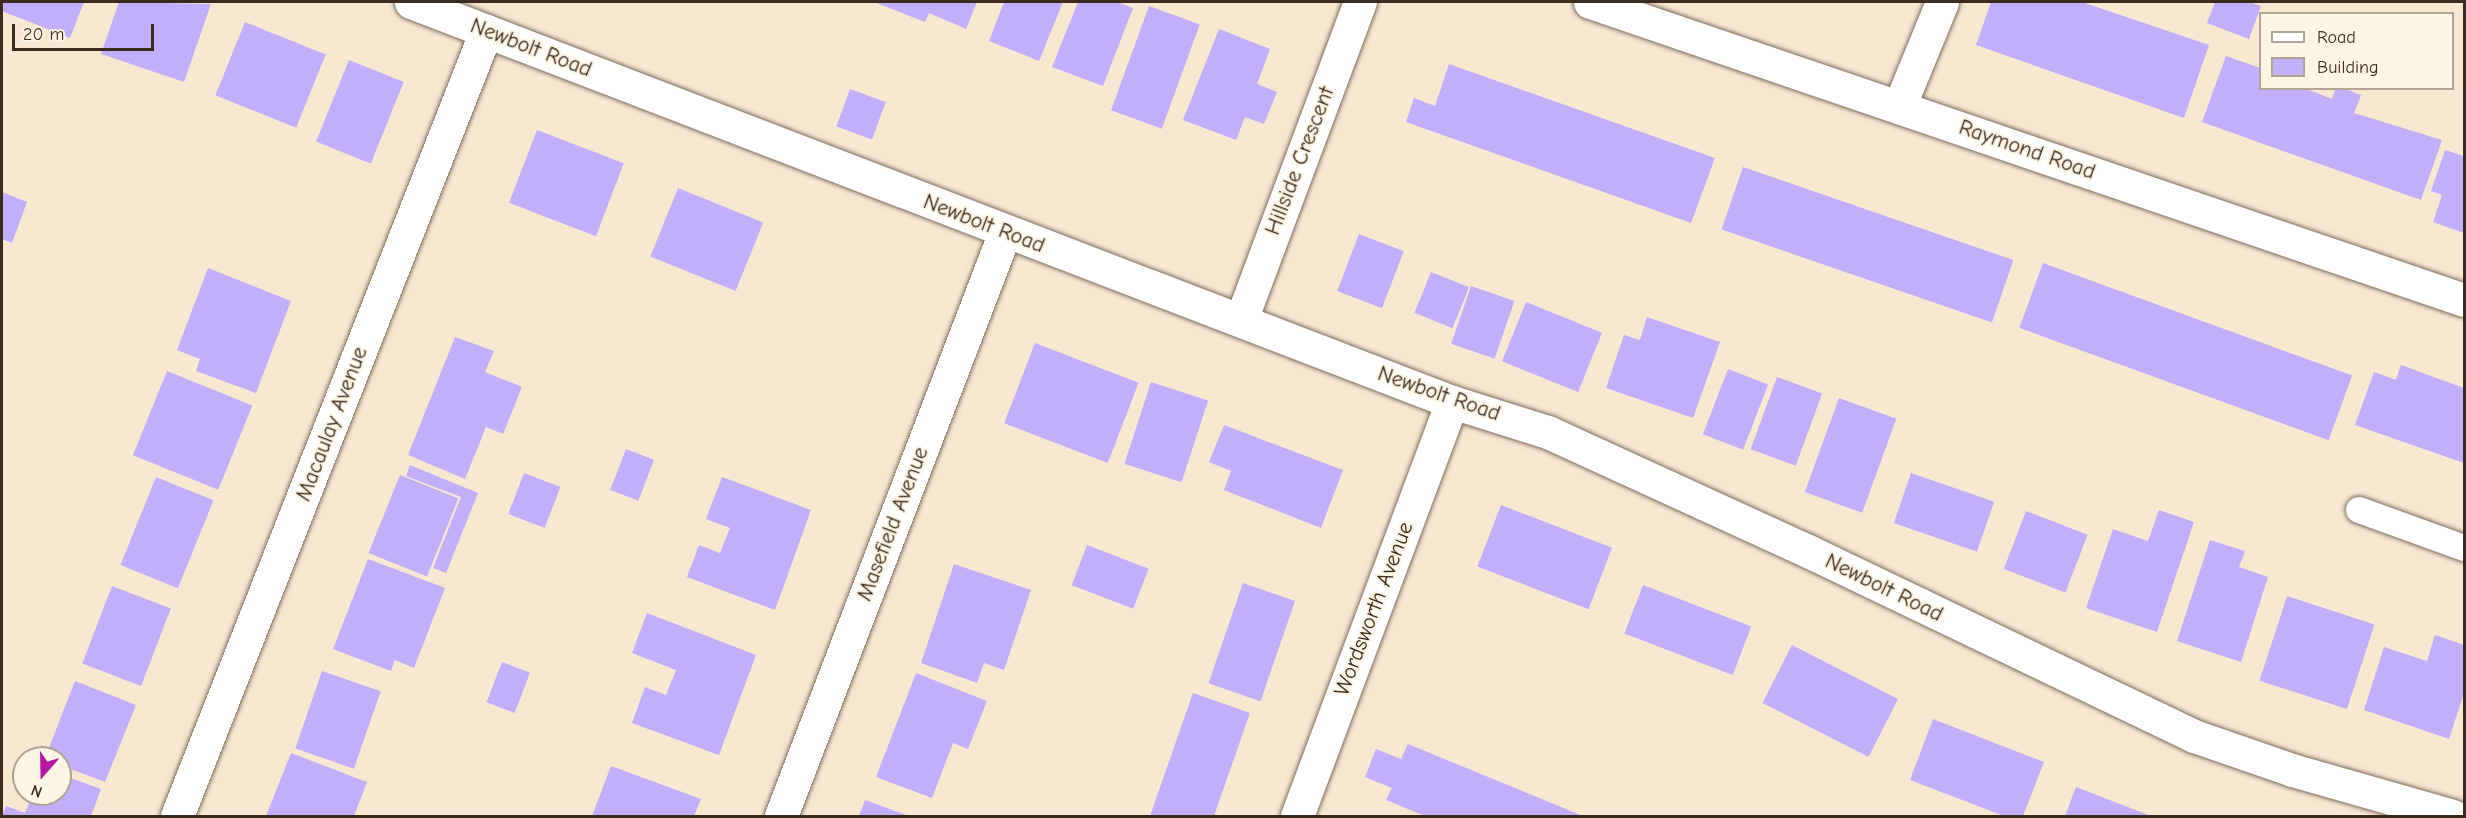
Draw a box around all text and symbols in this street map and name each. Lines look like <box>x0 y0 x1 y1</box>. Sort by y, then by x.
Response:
scale bar <box>15 12 158 50</box>
legend <box>2259 12 2454 90</box>
street label: Newbolt Road <box>467 13 595 83</box>
text: 20 m <box>23 24 64 45</box>
text: Road <box>2317 27 2356 48</box>
text: Building <box>2317 57 2379 78</box>
street label: Hillside Crescent <box>1260 83 1340 239</box>
street label: Raymond Road <box>1955 114 2099 186</box>
street label: Newbolt Road <box>920 189 1048 259</box>
street label: Macaulay Avenue <box>290 343 374 505</box>
street label: Newbolt Road <box>1374 361 1504 427</box>
street label: Masefield Avenue <box>851 443 935 605</box>
street label: Wordsworth Avenue <box>1329 518 1419 700</box>
street label: Newbolt Road <box>1821 548 1947 628</box>
north arrow <box>12 746 72 806</box>
text: N <box>29 781 45 801</box>

